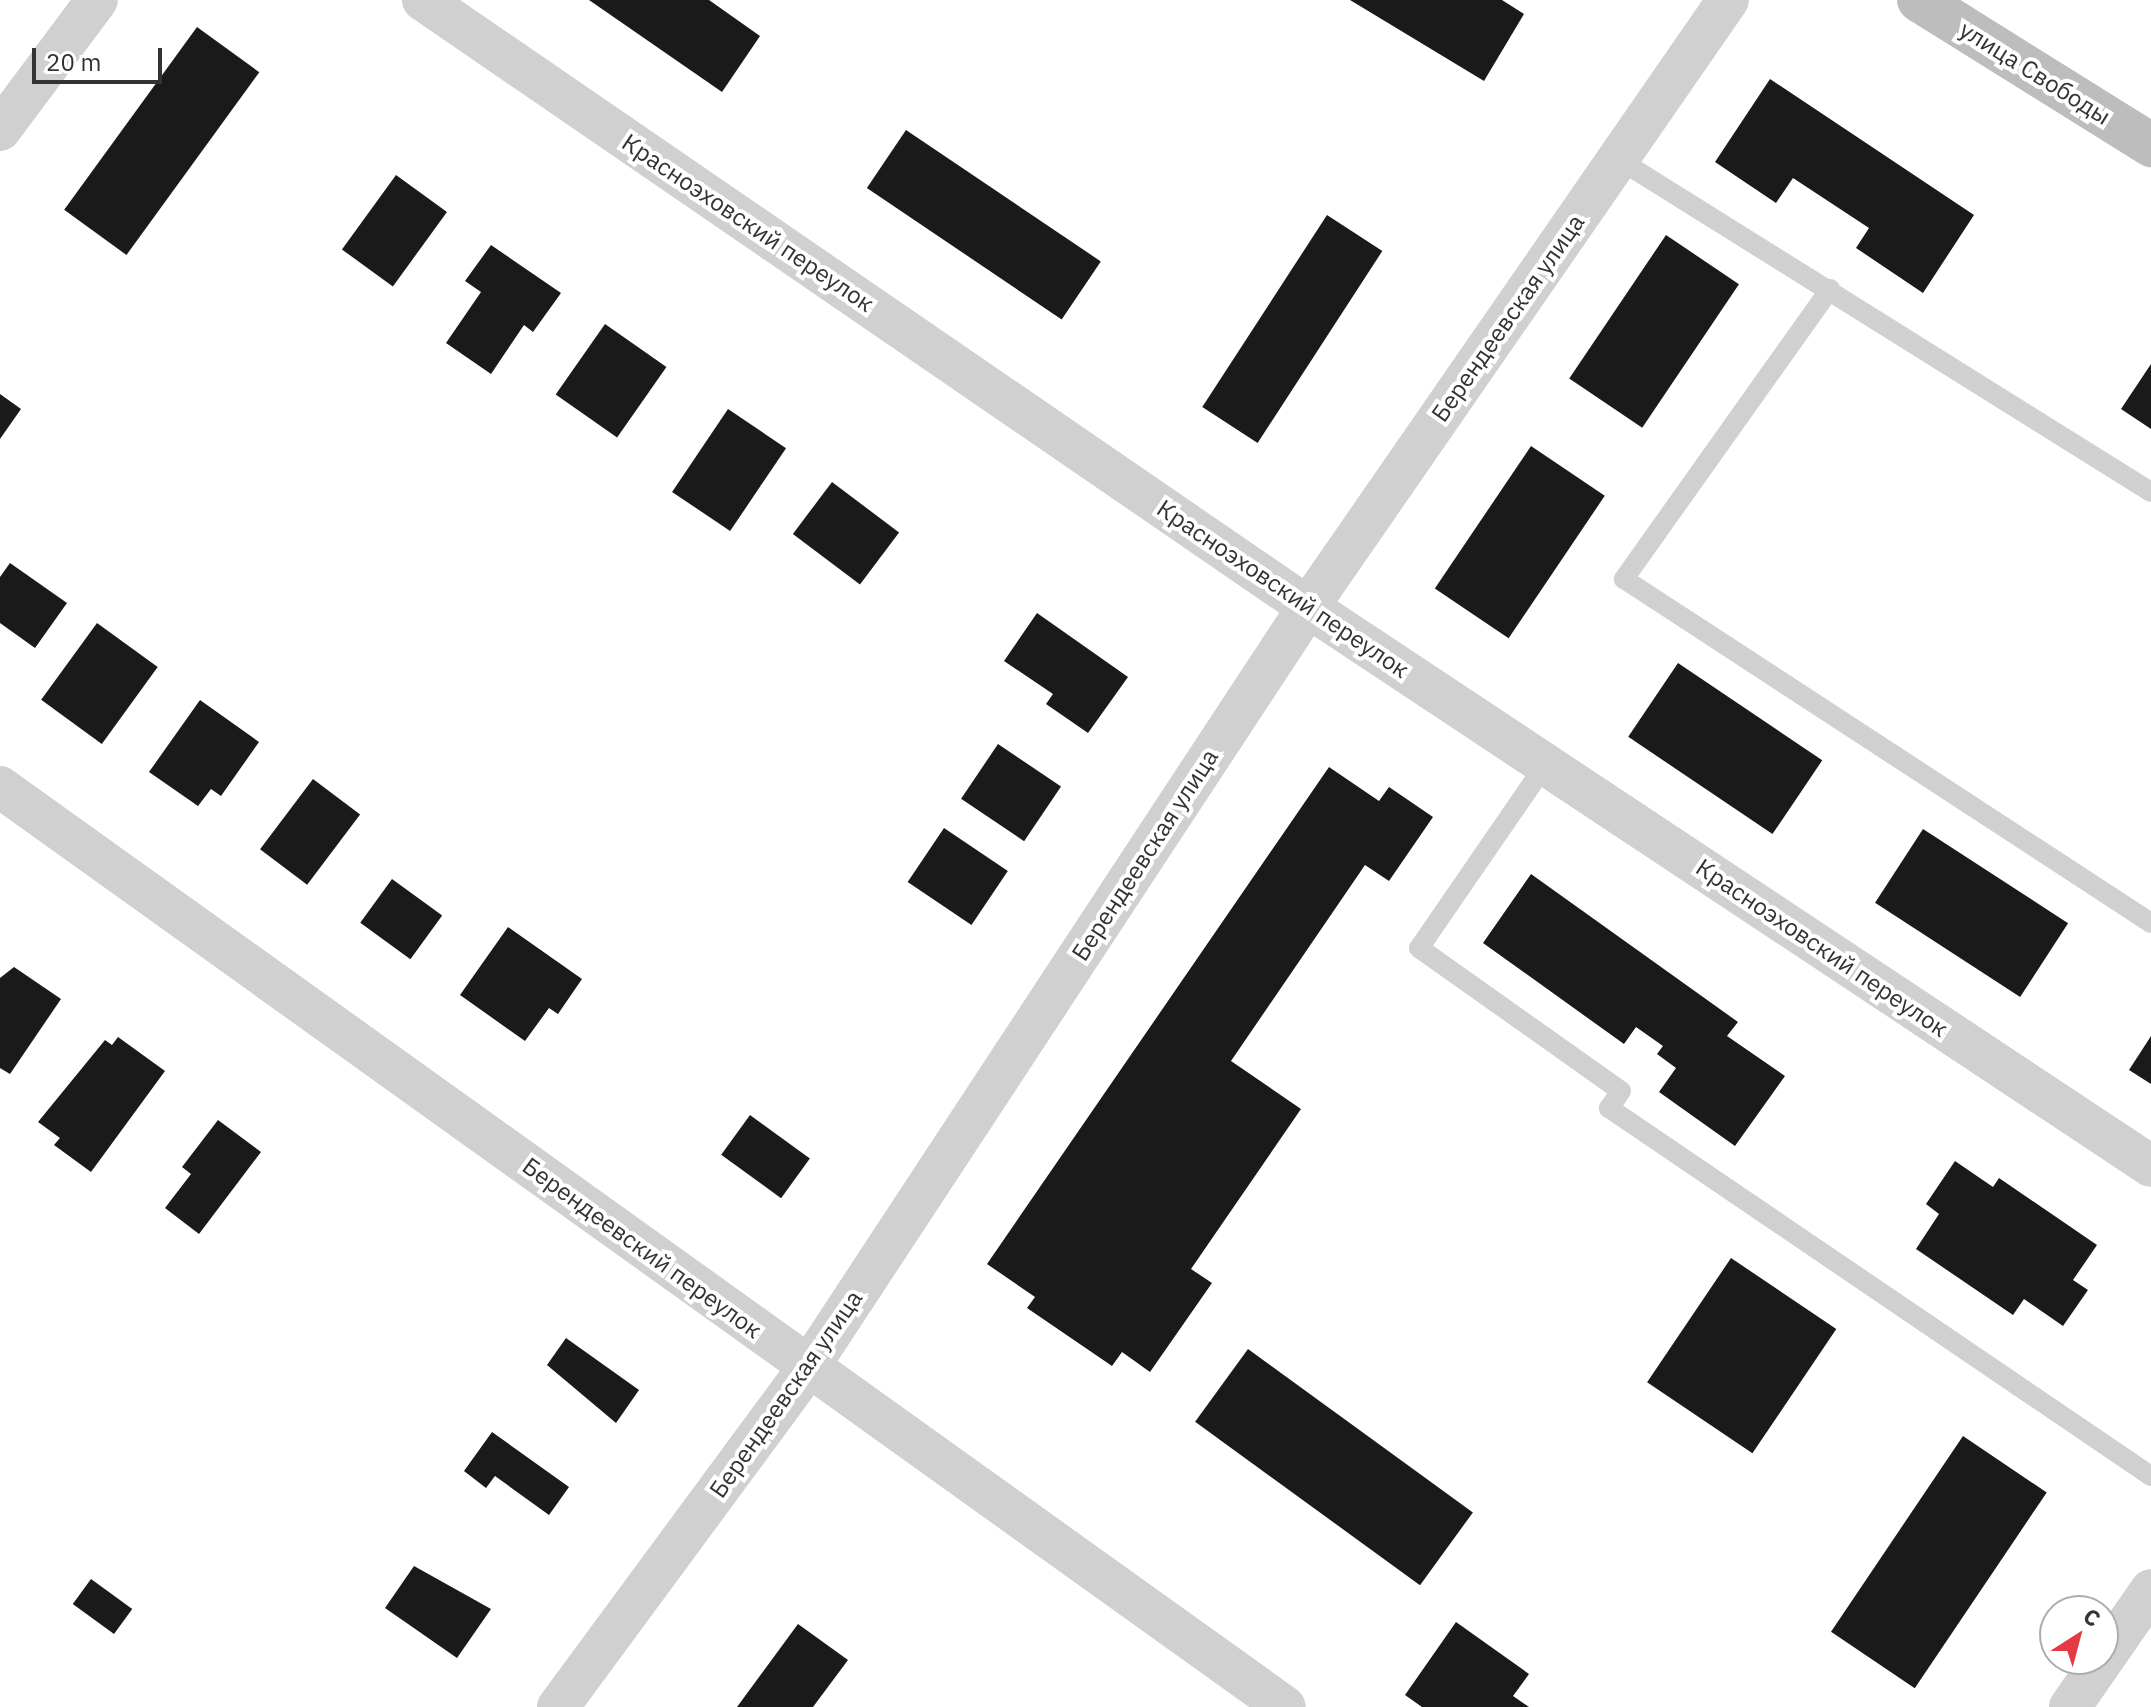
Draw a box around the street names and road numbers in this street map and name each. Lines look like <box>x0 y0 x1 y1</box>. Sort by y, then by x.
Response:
street label: улица Свободы <box>1954 15 2116 131</box>
street label: Красноэховский переулок <box>617 128 879 318</box>
street label: Берендеевская улица <box>1425 209 1591 427</box>
street label: Красноэховский переулок <box>1152 494 1414 684</box>
street label: Берендеевская улица <box>1066 744 1224 966</box>
street label: Красноэховский переулок <box>1691 853 1953 1043</box>
street label: Берендеевский переулок <box>517 1152 767 1344</box>
street label: Берендеевская улица <box>703 1285 869 1503</box>

